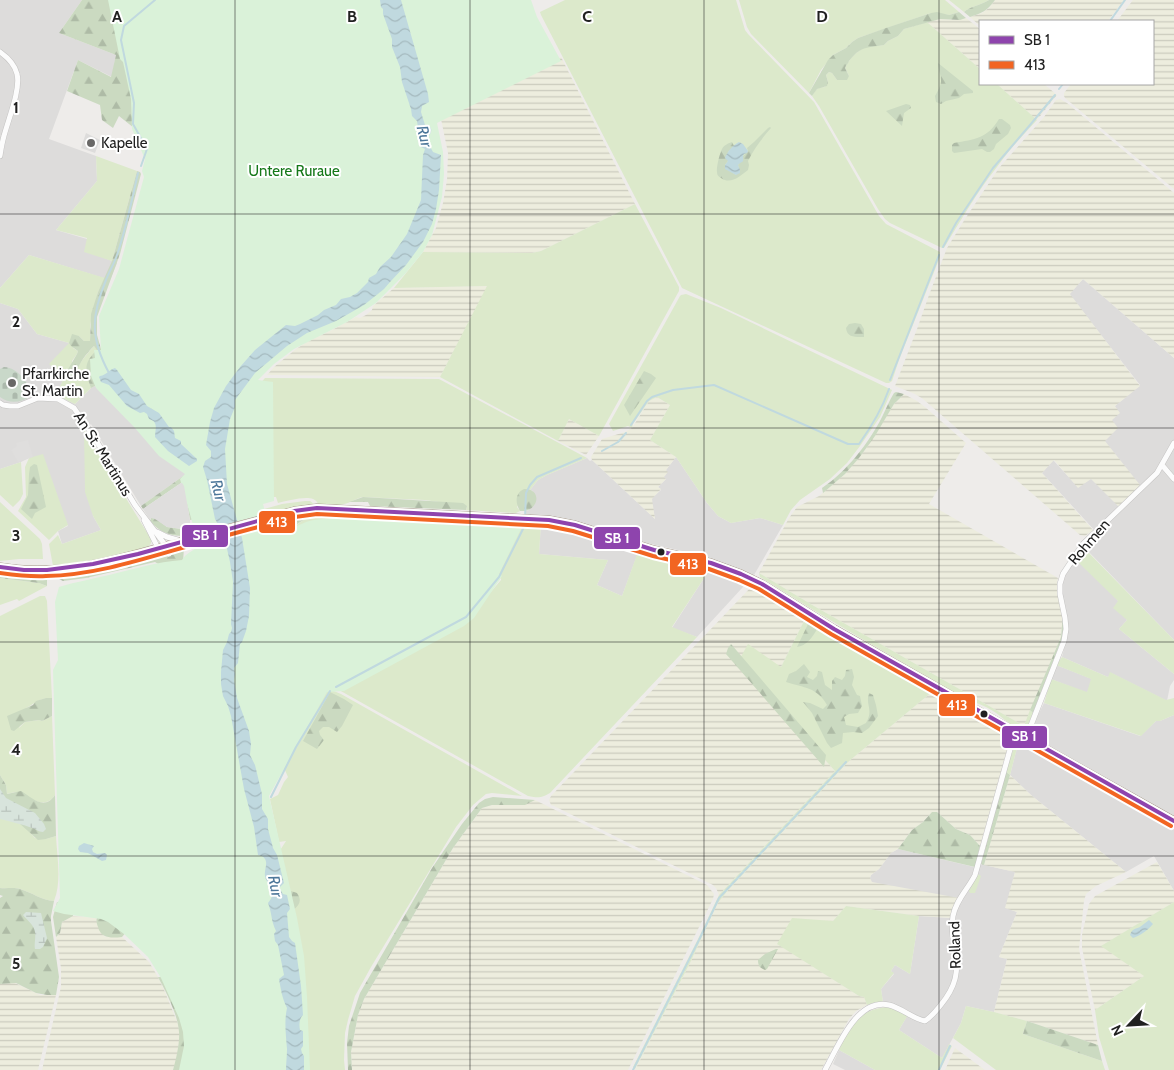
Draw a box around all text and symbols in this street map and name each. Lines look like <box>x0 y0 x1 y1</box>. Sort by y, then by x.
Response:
text: A <box>112 7 122 26</box>
text: B <box>347 7 357 26</box>
text: C <box>582 7 592 26</box>
text: D <box>816 7 828 26</box>
legend <box>979 20 1154 85</box>
text: SB 1 <box>1024 31 1050 49</box>
text: 413 <box>1024 56 1046 74</box>
text: 1 <box>13 98 19 117</box>
water label: Rur <box>413 123 437 150</box>
place label: Kapelle <box>101 134 148 152</box>
marker: Kapelle <box>85 137 97 149</box>
park label: Untere Ruraue <box>248 162 340 180</box>
text: 2 <box>12 312 20 331</box>
place label: Pfarrkirche St. Martin <box>22 365 90 400</box>
marker: Pfarrkirche St. Martin <box>6 377 18 389</box>
street label: An St. Martinus <box>70 409 136 499</box>
water label: Rur <box>207 477 231 504</box>
line badge: 413 <box>258 510 296 534</box>
text: 413 <box>266 513 288 531</box>
street label: Rohmen <box>1064 516 1114 568</box>
line badge: SB 1 <box>181 524 229 548</box>
text: 3 <box>12 526 20 545</box>
text: SB 1 <box>192 526 218 544</box>
line badge: SB 1 <box>593 526 641 550</box>
text: SB 1 <box>604 529 630 547</box>
unlabelled marker <box>656 547 666 557</box>
line badge: 413 <box>669 552 707 576</box>
text: 413 <box>677 555 699 573</box>
line badge: 413 <box>938 693 976 717</box>
text: 413 <box>946 696 968 714</box>
unlabelled marker <box>979 709 989 719</box>
line badge: SB 1 <box>1001 725 1048 749</box>
text: SB 1 <box>1011 727 1037 745</box>
text: 4 <box>11 740 21 759</box>
water label: Rur <box>264 874 287 900</box>
street label: Rolland <box>945 921 965 969</box>
text: 5 <box>12 954 20 973</box>
north arrow <box>1104 1000 1154 1050</box>
text: N <box>1107 1022 1127 1039</box>

